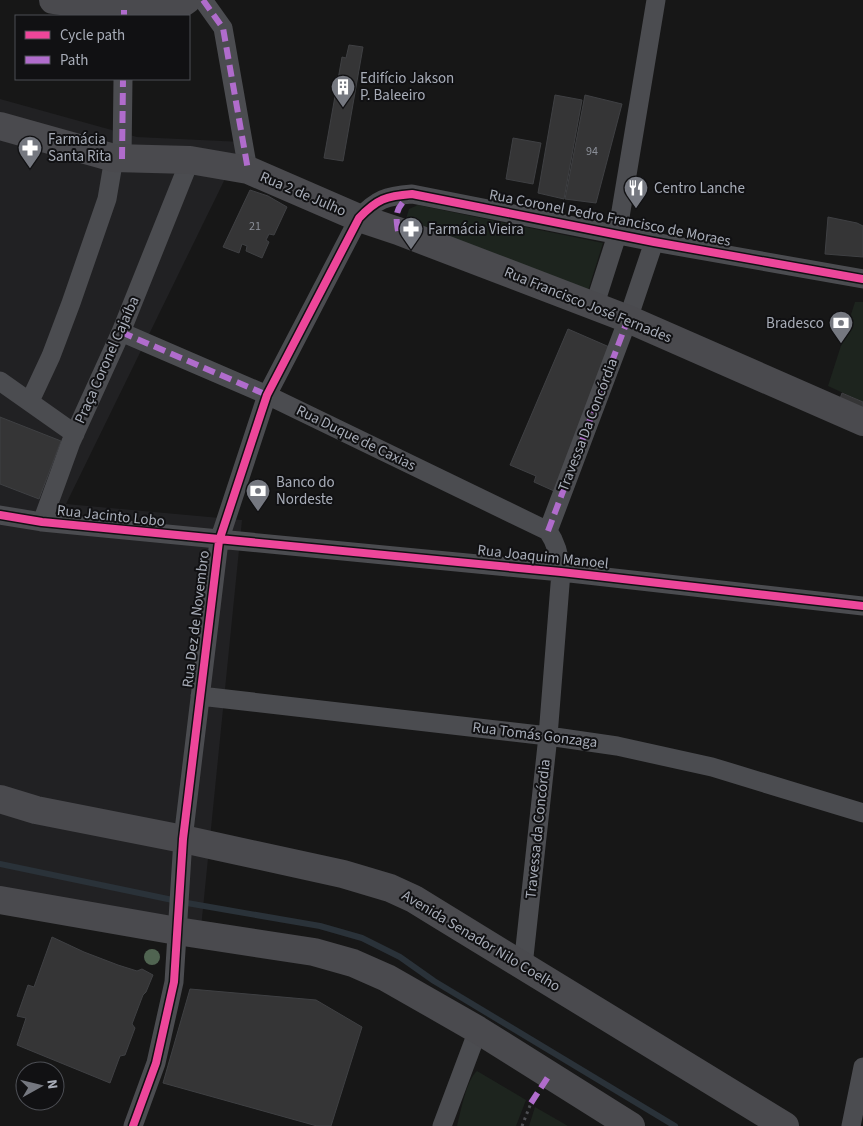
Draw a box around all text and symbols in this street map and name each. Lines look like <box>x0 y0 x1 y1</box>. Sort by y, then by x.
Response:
legend <box>15 15 190 80</box>
text: Cycle path <box>60 25 125 46</box>
text: Path <box>60 50 88 71</box>
place label: Edifício Jakson P. Baleeiro <box>360 68 454 106</box>
building icon: Edifício Jakson P. Baleeiro <box>330 74 356 108</box>
place label: Farmácia Santa Rita <box>48 129 112 167</box>
pharmacy icon: Farmácia Santa Rita <box>17 135 43 169</box>
house number: 94 <box>586 143 598 160</box>
street label: Rua 2 de Julho <box>257 166 349 222</box>
restaurant icon: Centro Lanche <box>623 175 649 209</box>
place label: Centro Lanche <box>654 178 745 199</box>
street label: Rua Coronel Pedro Francisco de Moraes <box>487 184 733 252</box>
pharmacy icon: Farmácia Vieira <box>398 216 424 250</box>
house number: 21 <box>249 218 261 235</box>
place label: Farmácia Vieira <box>428 219 524 240</box>
street label: Rua Francisco José Fernades <box>501 262 675 348</box>
street label: Praça Coronel Cajaíba <box>69 293 145 427</box>
bank icon: Bradesco <box>828 310 854 344</box>
place label: Bradesco <box>766 313 824 334</box>
street label: Travessa Da Concórdia <box>553 355 623 495</box>
street label: Rua Duque de Caxias <box>293 400 419 476</box>
place label: Banco do Nordeste <box>276 472 335 510</box>
bank icon: Banco do Nordeste <box>245 478 271 512</box>
street label: Rua Jacinto Lobo <box>56 500 166 532</box>
street label: Rua Joaquim Manoel <box>476 540 610 574</box>
street label: Rua Dez de Novembro <box>177 549 215 689</box>
street label: Rua Tomás Gonzaga <box>471 717 599 753</box>
street label: Travessa da Concórdia <box>520 758 556 900</box>
street label: Avenida Senador Nilo Coelho <box>398 885 564 997</box>
north arrow <box>15 1061 65 1111</box>
text: N <box>41 1078 62 1090</box>

